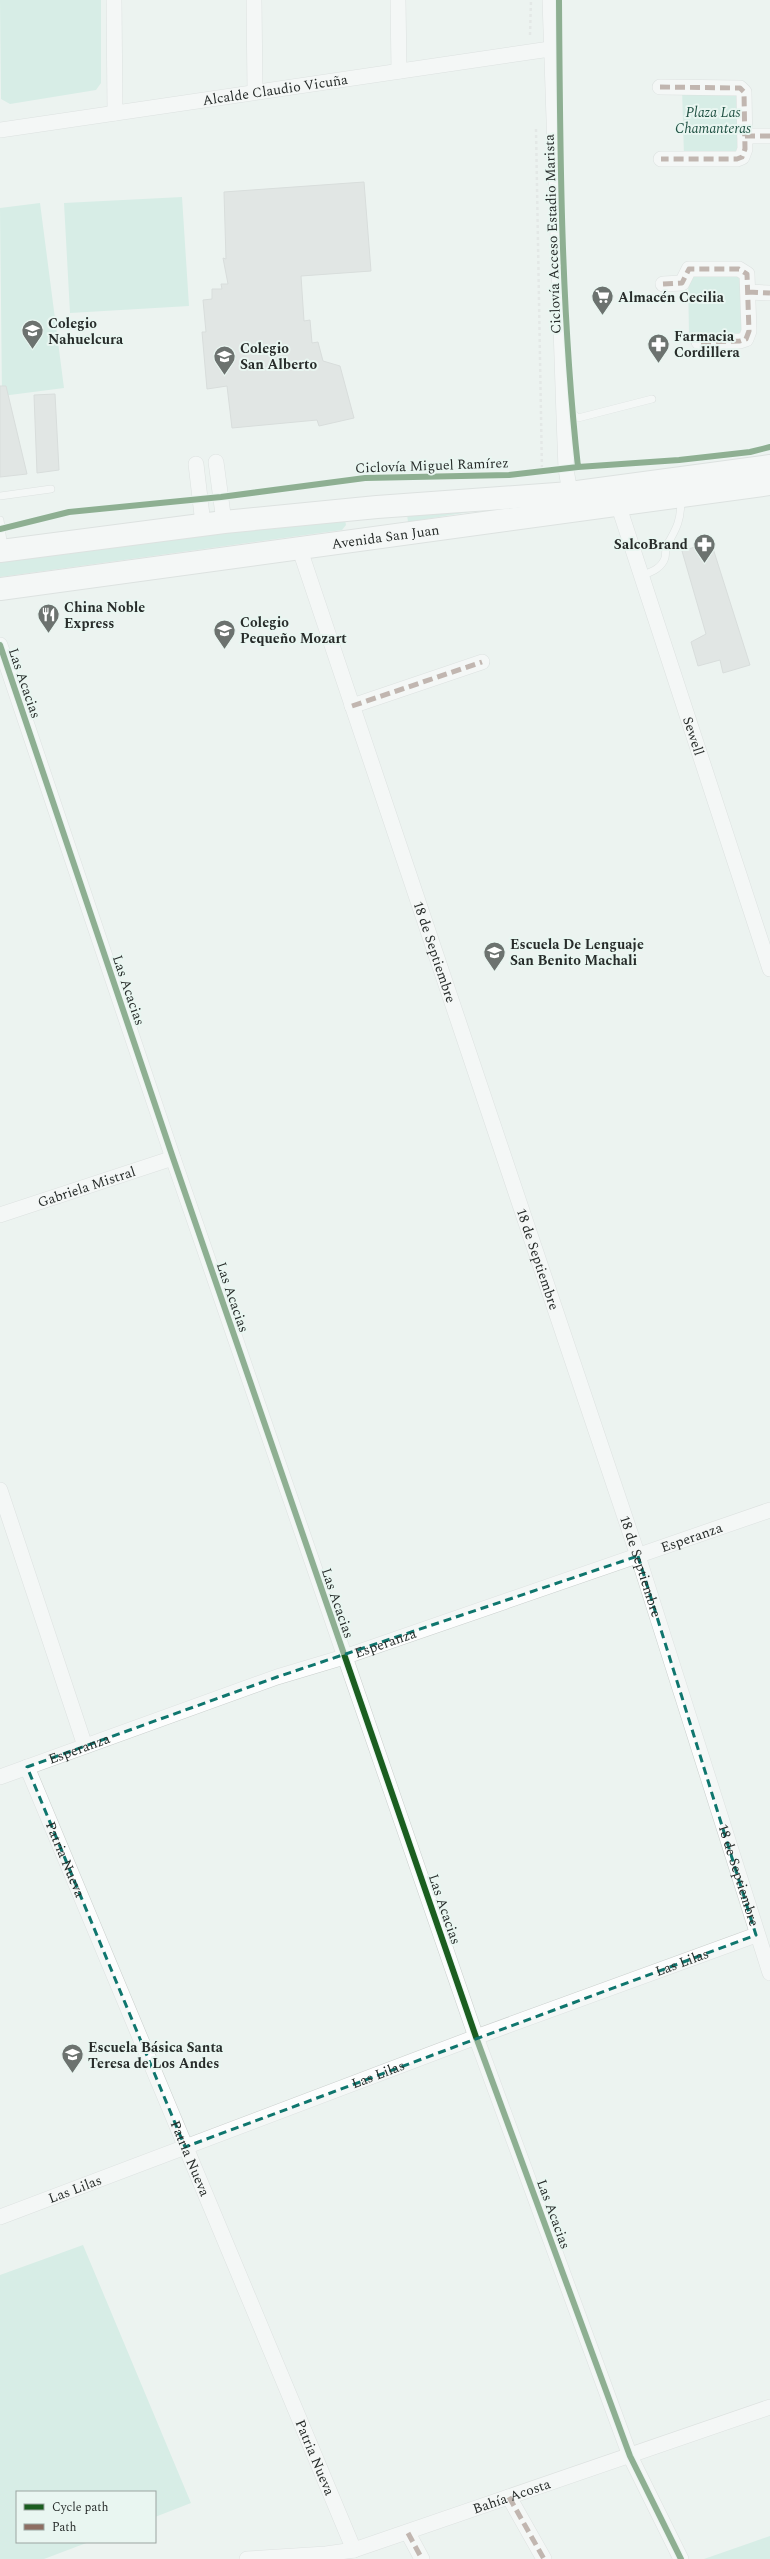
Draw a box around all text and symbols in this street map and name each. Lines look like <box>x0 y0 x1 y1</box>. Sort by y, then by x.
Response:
street label: Alcalde Claudio Vicuña <box>201 69 349 111</box>
park label: Plaza Las Chamanteras <box>675 102 751 139</box>
street label: Ciclovía Acceso Estadio Marista <box>539 134 566 334</box>
supermarket icon: Almacén Cecilia <box>589 284 615 317</box>
place label: Almacén Cecilia <box>618 287 725 308</box>
place label: Colegio Nahuelcura <box>48 313 124 350</box>
school or university icon: Colegio Nahuelcura <box>20 318 46 351</box>
place label: Farmacia Cordillera <box>674 326 740 363</box>
pharmacy icon: Farmacia Cordillera <box>646 331 672 364</box>
place label: Colegio San Alberto <box>240 338 317 375</box>
school or university icon: Colegio San Alberto <box>211 343 237 376</box>
street label: Ciclovía Miguel Ramírez <box>355 452 509 479</box>
street label: Avenida San Juan <box>330 519 441 555</box>
pharmacy icon: SalcoBrand <box>691 531 717 564</box>
place label: SalcoBrand <box>614 534 688 555</box>
place label: China Noble Express <box>64 597 145 634</box>
restaurant icon: China Noble Express <box>35 602 61 635</box>
place label: Colegio Pequeño Mozart <box>240 612 347 649</box>
school or university icon: Colegio Pequeño Mozart <box>211 617 237 650</box>
street label: Las Acacias <box>3 645 46 721</box>
street label: Sewell <box>677 714 710 758</box>
street label: 18 de Septiembre <box>408 898 461 1006</box>
place label: Escuela De Lenguaje San Benito Machali <box>510 934 644 971</box>
school or university icon: Escuela De Lenguaje San Benito Machali <box>481 939 507 972</box>
street label: Las Acacias <box>107 952 150 1028</box>
street label: Gabriela Mistral <box>35 1161 138 1213</box>
street label: 18 de Septiembre <box>511 1205 565 1313</box>
street label: Las Acacias <box>211 1259 254 1335</box>
street label: 18 de Septiembre <box>614 1512 667 1620</box>
street label: Esperanza <box>658 1517 726 1558</box>
street label: Las Acacias <box>316 1565 359 1641</box>
street label: Esperanza <box>352 1623 419 1664</box>
street label: Esperanza <box>45 1728 113 1770</box>
street label: Patria Nueva <box>40 1818 90 1901</box>
street label: 18 de Septiembre <box>712 1821 765 1929</box>
street label: Las Acacias <box>423 1871 466 1947</box>
street label: Las Lilas <box>652 1943 712 1982</box>
place label: Escuela Básica Santa Teresa de Los Andes <box>88 2037 224 2074</box>
school or university icon: Escuela Básica Santa Teresa de Los Andes <box>59 2042 85 2075</box>
street label: Las Lilas <box>348 2055 408 2094</box>
street label: Patria Nueva <box>165 2117 215 2200</box>
street label: Las Lilas <box>45 2170 105 2209</box>
street label: Las Acacias <box>531 2176 576 2252</box>
street label: Patria Nueva <box>290 2416 340 2499</box>
street label: Bahía Acosta <box>470 2473 554 2519</box>
legend <box>16 2491 156 2543</box>
text: Cycle path <box>52 2498 109 2517</box>
text: Path <box>52 2518 77 2537</box>

